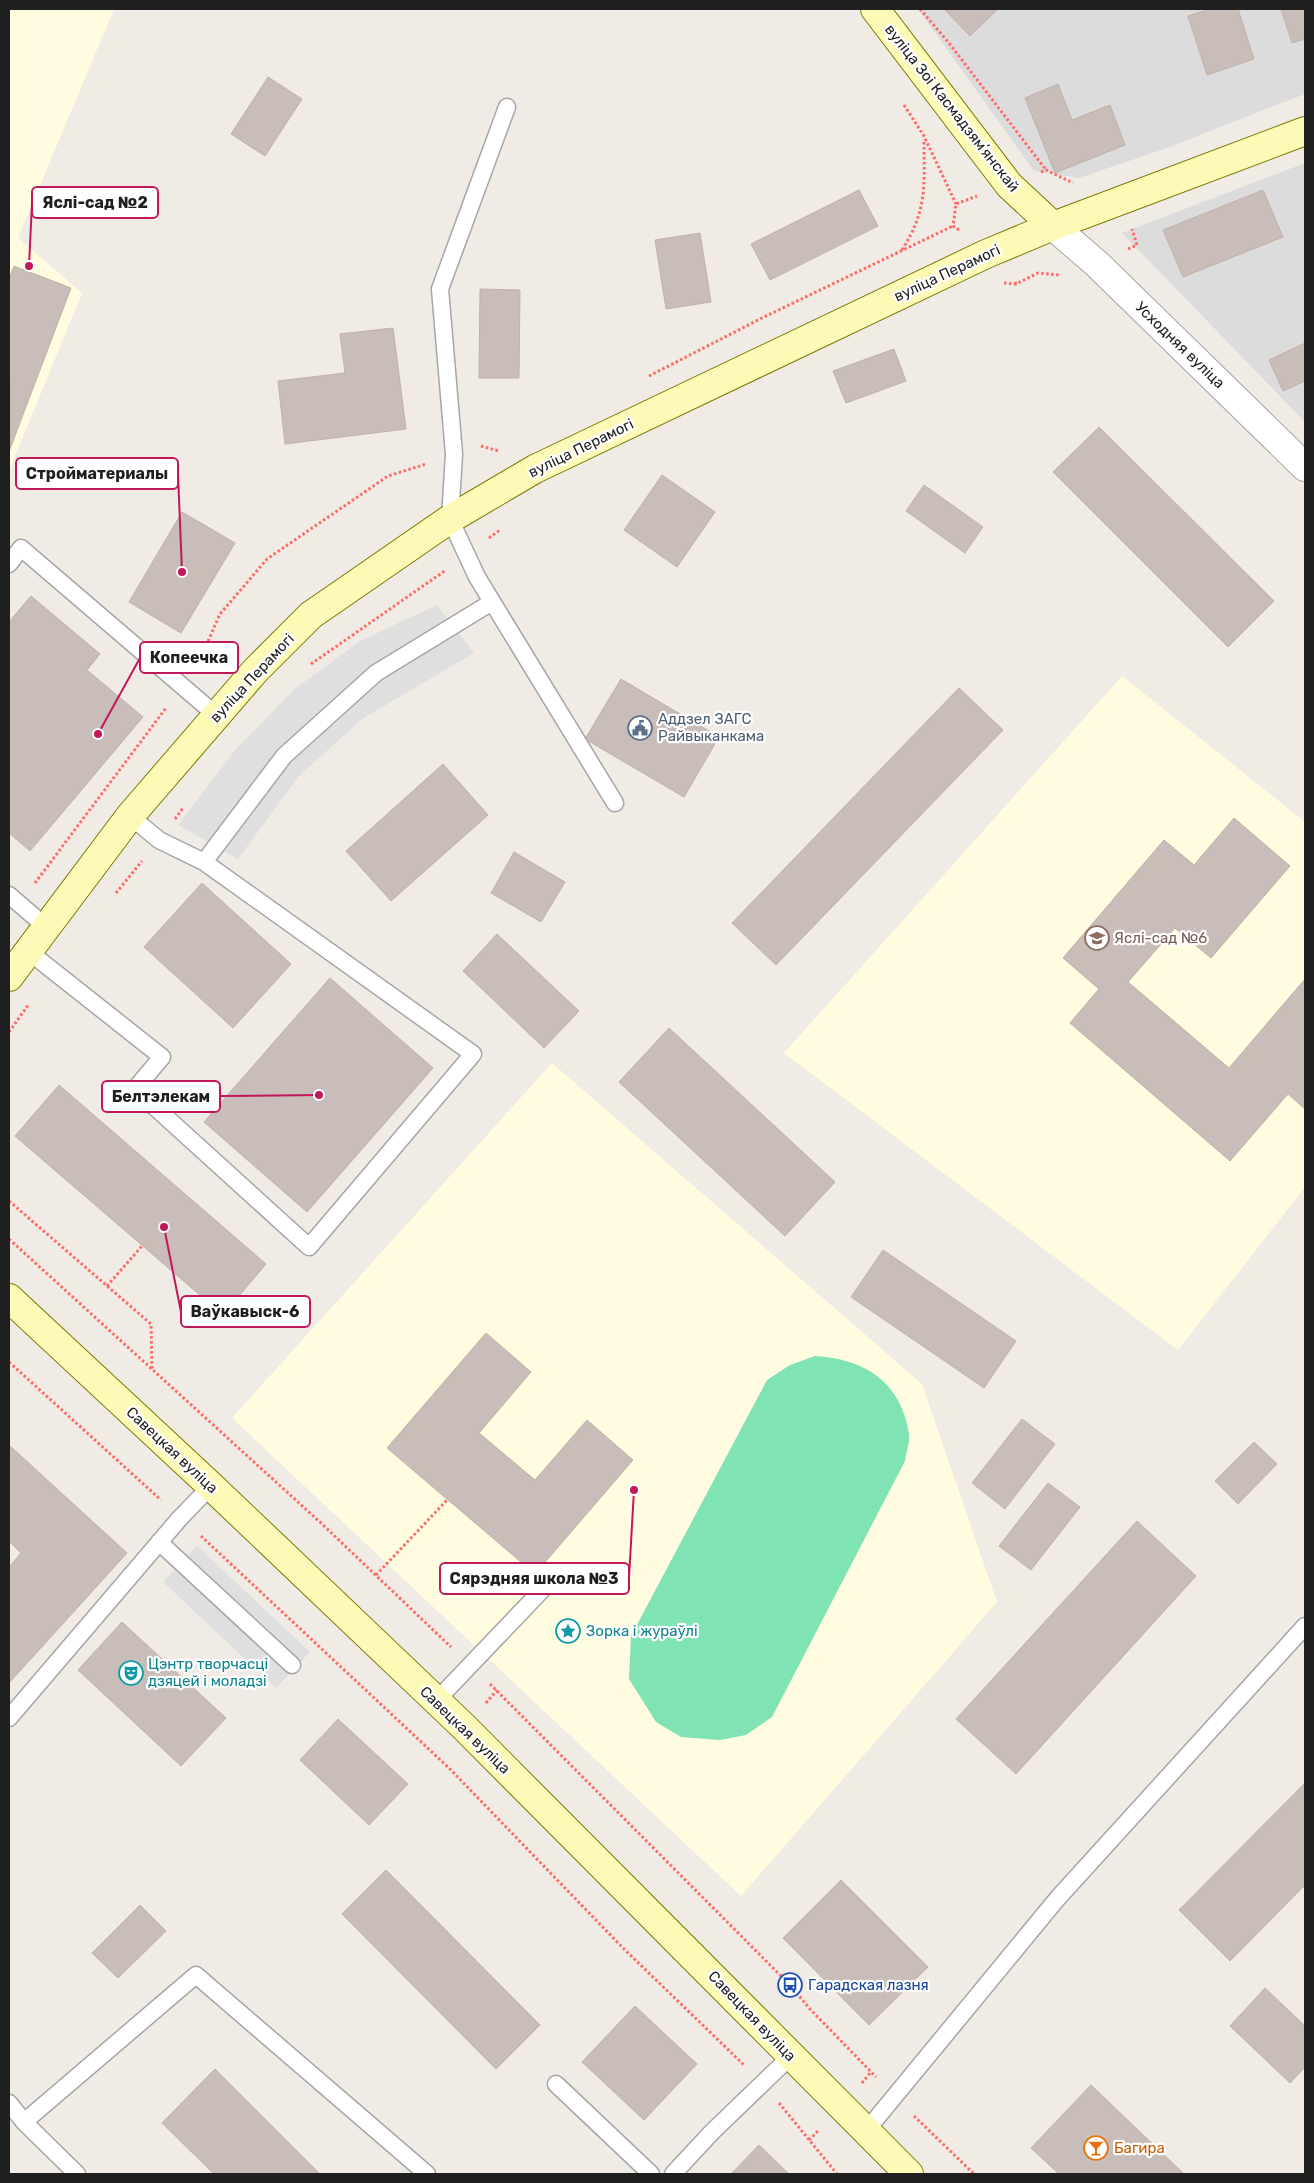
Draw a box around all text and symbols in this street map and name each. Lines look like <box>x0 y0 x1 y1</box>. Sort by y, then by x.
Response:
street label: вуліца Зоі Касмадзямʼянскай <box>881 21 1023 195</box>
callout: Яслі-сад №2 <box>32 187 158 218</box>
text: Яслі-сад №2 <box>42 193 148 212</box>
street label: вуліца Перамогі <box>891 241 1003 305</box>
street label: Усходняя вуліца <box>1132 298 1228 392</box>
street label: вуліца Перамогі <box>525 415 637 481</box>
callout: Стройматериалы <box>16 458 178 489</box>
text: Стройматериалы <box>26 464 168 483</box>
street label: вуліца Перамогі <box>206 630 298 726</box>
callout: Копеечка <box>140 642 238 673</box>
text: Копеечка <box>150 648 228 667</box>
place label: Аддзел ЗАГС Райвыканкама <box>658 710 764 745</box>
public building icon: Аддзел ЗАГС Райвыканкама <box>627 715 653 741</box>
school or university icon: Яслі-сад №6 <box>1084 925 1110 951</box>
place label: Яслі-сад №6 <box>1114 929 1207 947</box>
callout: Белтэлекам <box>102 1081 220 1112</box>
text: Белтэлекам <box>112 1087 210 1106</box>
callout: Ваўкавыск-6 <box>181 1296 310 1327</box>
text: Ваўкавыск-6 <box>191 1302 299 1321</box>
street label: Савецкая вуліца <box>123 1403 221 1497</box>
callout: Сярэдняя школа №3 <box>440 1563 629 1594</box>
text: Сярэдняя школа №3 <box>449 1569 619 1588</box>
place icon: Зорка і жураўлі <box>555 1618 581 1644</box>
place label: Зорка і жураўлі <box>586 1622 698 1640</box>
place label: Цэнтр творчасці дзяцей і моладзі <box>148 1655 268 1690</box>
theatre icon: Цэнтр творчасці дзяцей і моладзі <box>118 1660 144 1686</box>
street label: Савецкая вуліца <box>416 1682 514 1778</box>
street label: Савецкая вуліца <box>704 1967 800 2065</box>
bus stop icon: Гарадская лазня <box>777 1972 803 1998</box>
place label: Гарадская лазня <box>808 1976 929 1994</box>
bar icon: Багира <box>1083 2135 1109 2161</box>
place label: Багира <box>1114 2139 1165 2157</box>

